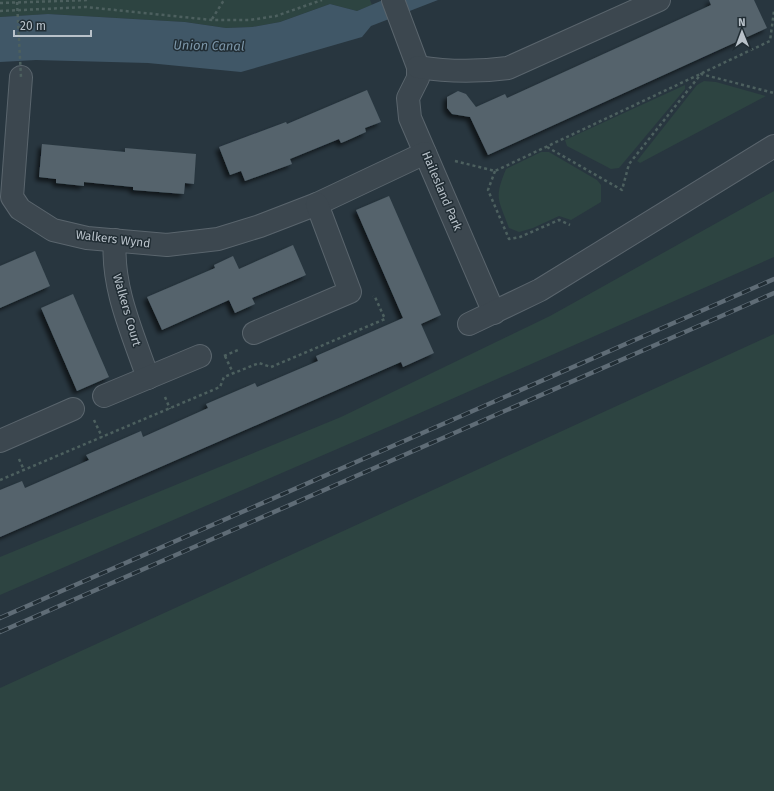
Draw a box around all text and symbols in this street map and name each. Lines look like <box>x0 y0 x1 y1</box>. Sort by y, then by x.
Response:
scale bar <box>14 12 91 38</box>
north arrow <box>722 12 762 52</box>
text: N <box>738 16 746 29</box>
text: 20 m <box>20 19 46 33</box>
water label: Union Canal <box>173 37 245 54</box>
street label: Hailesland Park <box>419 149 465 233</box>
street label: Walkers Wynd <box>75 227 151 251</box>
street label: Walkers Court <box>110 272 144 348</box>

